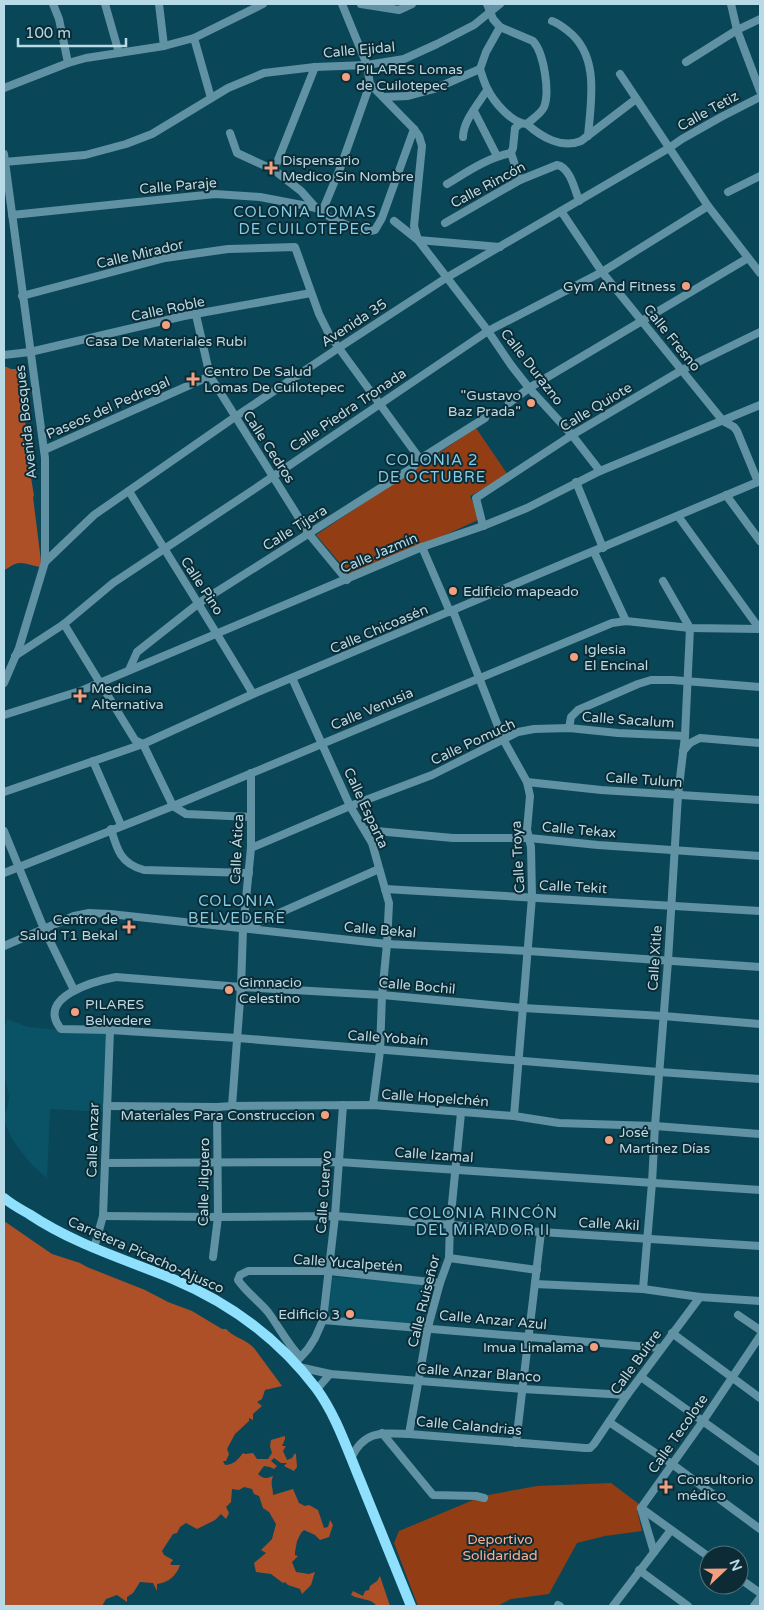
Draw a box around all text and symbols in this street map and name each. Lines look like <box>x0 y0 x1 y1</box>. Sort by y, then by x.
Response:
scale bar <box>18 15 125 47</box>
text: 100 m <box>25 24 71 42</box>
street label: Calle Ejidal <box>322 38 396 62</box>
place label: PILARES Lomas de Cuilotepec <box>356 61 463 94</box>
marker: PILARES Lomas de Cuilotepec <box>340 71 352 83</box>
street label: Calle Tetiz <box>674 87 742 135</box>
place label: Dispensario Medico Sin Nombre <box>282 152 414 185</box>
street label: Calle Rincón <box>448 158 528 212</box>
marker: Dispensario Medico Sin Nombre <box>264 161 278 175</box>
street label: Calle Paraje <box>139 174 218 198</box>
district label: COLONIA LOMAS DE CUILOTEPEC <box>233 203 377 238</box>
street label: Calle Mirador <box>95 236 186 272</box>
place label: Gym And Fitness <box>563 278 676 295</box>
marker: Gym And Fitness <box>680 280 692 292</box>
street label: Calle Roble <box>130 293 206 325</box>
street label: Avenida 35 <box>318 295 390 351</box>
street label: Calle Fresno <box>640 301 704 375</box>
marker: Casa De Materiales Rubi <box>160 319 172 331</box>
street label: Calle Durazno <box>497 325 567 409</box>
place label: Casa De Materiales Rubi <box>85 333 247 350</box>
place label: Centro De Salud Lomas De Cuilotepec <box>204 363 344 396</box>
street label: Avenida Bosques <box>12 364 40 480</box>
street label: Calle Piedra Tronada <box>286 365 410 455</box>
marker: Centro De Salud Lomas De Cuilotepec <box>186 372 200 386</box>
street label: Paseos del Pedregal <box>44 373 172 443</box>
street label: Calle Quiote <box>557 379 635 435</box>
place label: "Gustavo Baz Prada" <box>448 387 521 420</box>
marker: "Gustavo Baz Prada" <box>525 397 537 409</box>
street label: Calle Cedros <box>239 408 299 487</box>
district label: COLONIA 2 DE OCTUBRE <box>378 451 486 486</box>
street label: Calle Tijera <box>260 502 330 554</box>
street label: Calle Jazmín <box>338 529 420 577</box>
street label: Calle Pino <box>177 554 227 618</box>
place label: Edificio mapeado <box>463 583 579 600</box>
marker: Edificio mapeado <box>447 585 459 597</box>
street label: Calle Chicoasén <box>327 601 431 657</box>
place label: Iglesia El Encinal <box>584 641 648 674</box>
marker: Iglesia El Encinal <box>568 651 580 663</box>
place label: Medicina Alternativa <box>91 680 164 713</box>
street label: Calle Venusia <box>328 684 416 734</box>
marker: Medicina Alternativa <box>73 689 87 703</box>
street label: Calle Sacalum <box>581 708 675 732</box>
street label: Calle Pomuch <box>428 715 518 769</box>
street label: Calle Esparta <box>340 765 392 851</box>
street label: Calle Tulum <box>605 769 683 791</box>
street label: Calle Ática <box>227 813 247 885</box>
street label: Calle Tekax <box>541 818 617 842</box>
street label: Calle Troya <box>508 820 528 894</box>
street label: Calle Tekit <box>539 877 608 897</box>
district label: COLONIA BELVEDERE <box>188 892 286 927</box>
place label: Centro de Salud T1 Bekal <box>20 911 118 944</box>
street label: Calle Bekal <box>343 918 417 942</box>
marker: Centro de Salud T1 Bekal <box>122 920 136 934</box>
street label: Calle Xitle <box>644 925 666 991</box>
place label: Gimnacio Celestino <box>239 974 302 1007</box>
street label: Calle Bochil <box>378 974 456 998</box>
marker: Gimnacio Celestino <box>223 984 235 996</box>
place label: PILARES Belvedere <box>85 996 151 1029</box>
marker: PILARES Belvedere <box>69 1006 81 1018</box>
street label: Calle Yobaín <box>347 1027 429 1049</box>
street label: Calle Hopelchén <box>381 1086 489 1110</box>
street label: Calle Anzar <box>83 1101 103 1178</box>
place label: Materiales Para Construccion <box>120 1107 315 1124</box>
marker: Materiales Para Construccion <box>319 1109 331 1121</box>
place label: José Martinez Días <box>619 1124 710 1157</box>
marker: José Martinez Días <box>603 1134 615 1146</box>
street label: Calle Jilguero <box>195 1138 213 1226</box>
street label: Calle Izamal <box>394 1144 474 1166</box>
street label: Calle Cuervo <box>313 1150 335 1234</box>
district label: COLONIA RINCÓN DEL MIRADOR II <box>408 1204 558 1239</box>
street label: Carretera Picacho-Ajusco <box>65 1213 227 1297</box>
street label: Calle Akil <box>578 1214 640 1234</box>
street label: Calle Yucalpetén <box>293 1251 403 1275</box>
street label: Calle Ruiseñor <box>404 1252 444 1349</box>
place label: Edificio 3 <box>278 1306 340 1323</box>
street label: Calle Anzar Azul <box>438 1307 548 1333</box>
marker: Edificio 3 <box>344 1308 356 1320</box>
street label: Calle Buitre <box>607 1326 665 1398</box>
place label: Imua Limalama <box>483 1339 584 1356</box>
marker: Imua Limalama <box>588 1341 600 1353</box>
street label: Calle Anzar Blanco <box>416 1360 542 1386</box>
street label: Calle Tecolote <box>644 1391 712 1477</box>
street label: Calle Calandrias <box>416 1413 523 1439</box>
place label: Consultorio médico <box>677 1471 753 1504</box>
marker: Consultorio médico <box>659 1480 673 1494</box>
park label: Deportivo Solidaridad <box>462 1531 538 1564</box>
north arrow <box>699 1545 749 1595</box>
text: N <box>726 1557 746 1574</box>

